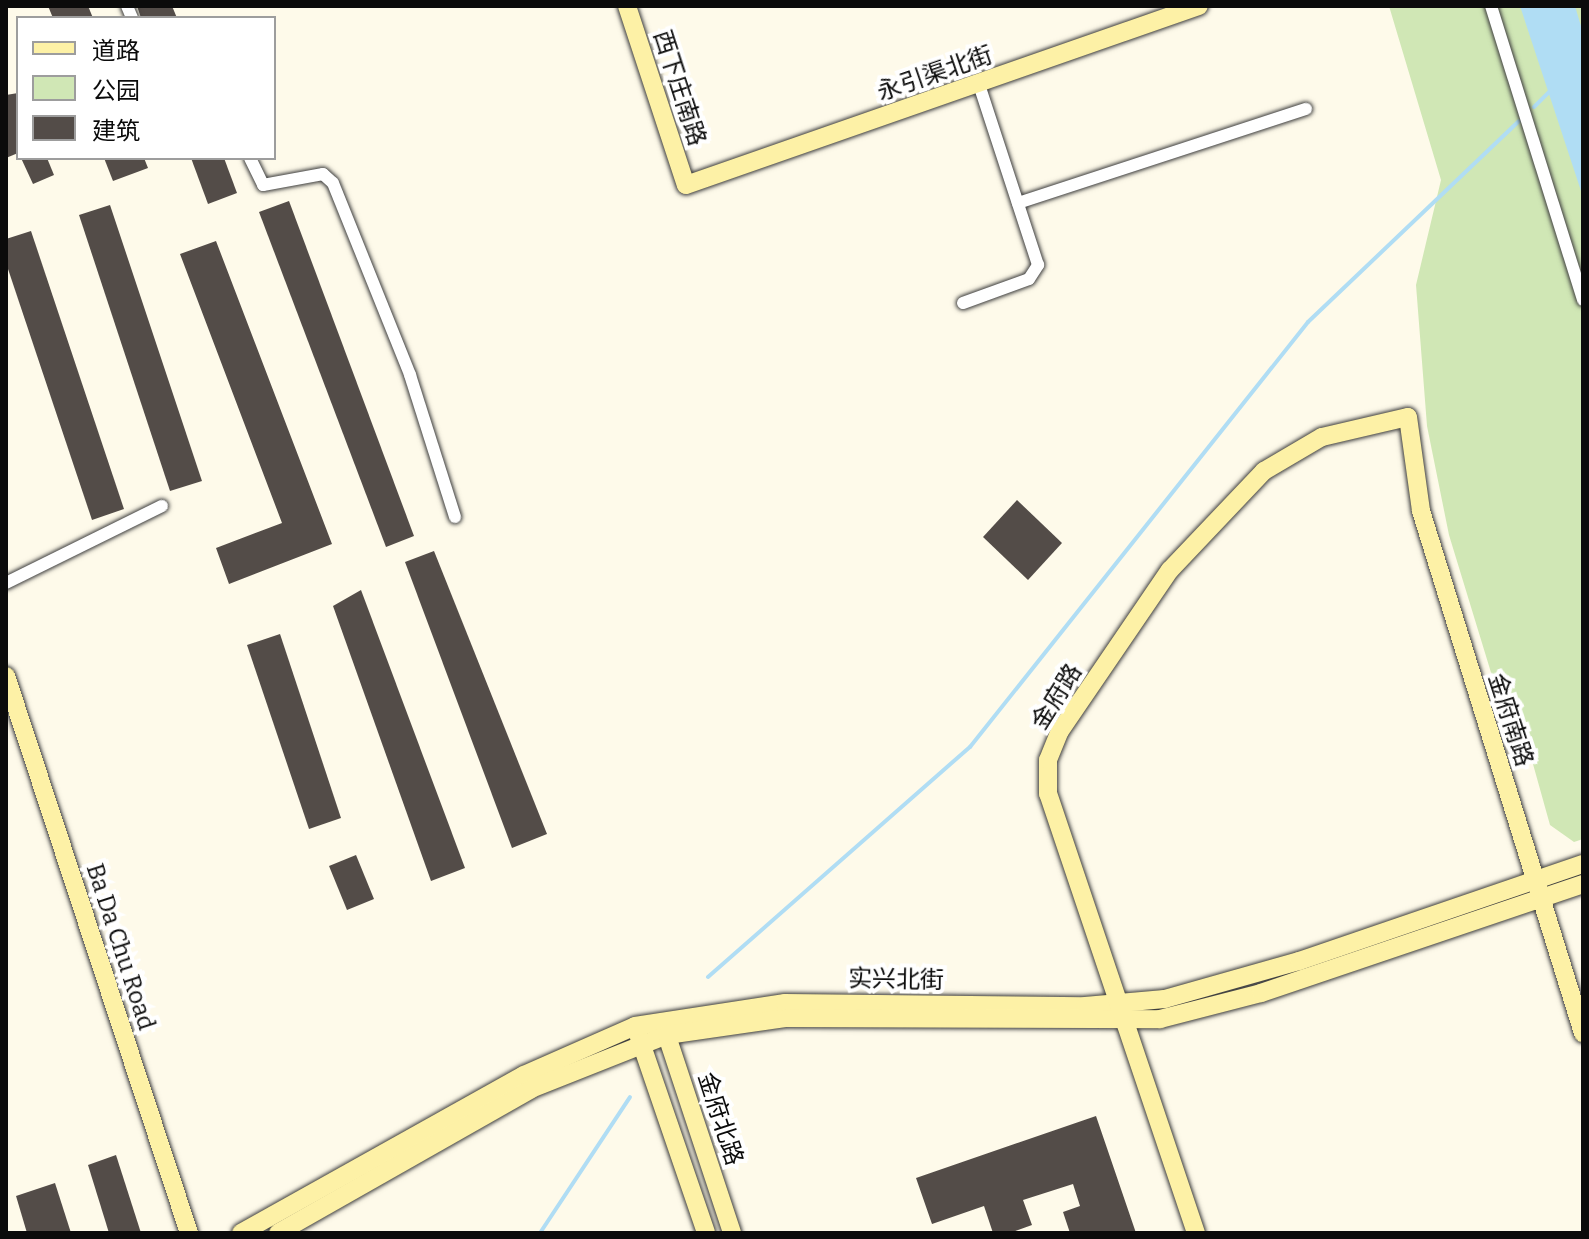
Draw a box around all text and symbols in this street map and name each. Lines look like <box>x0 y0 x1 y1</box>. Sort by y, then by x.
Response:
legend <box>16 16 276 160</box>
street label: 西下庄南路 <box>647 26 711 150</box>
text: 道路 <box>92 37 140 65</box>
street label: 永引渠北街 <box>874 41 996 107</box>
text: 公园 <box>92 77 140 105</box>
text: 建筑 <box>92 117 140 145</box>
street label: 金府路 <box>1026 659 1088 735</box>
street label: 金府南路 <box>1481 670 1539 770</box>
street label: Ba Da Chu Road <box>80 860 160 1034</box>
street label: 实兴北街 <box>848 965 944 995</box>
street label: 金府北路 <box>691 1069 749 1169</box>

